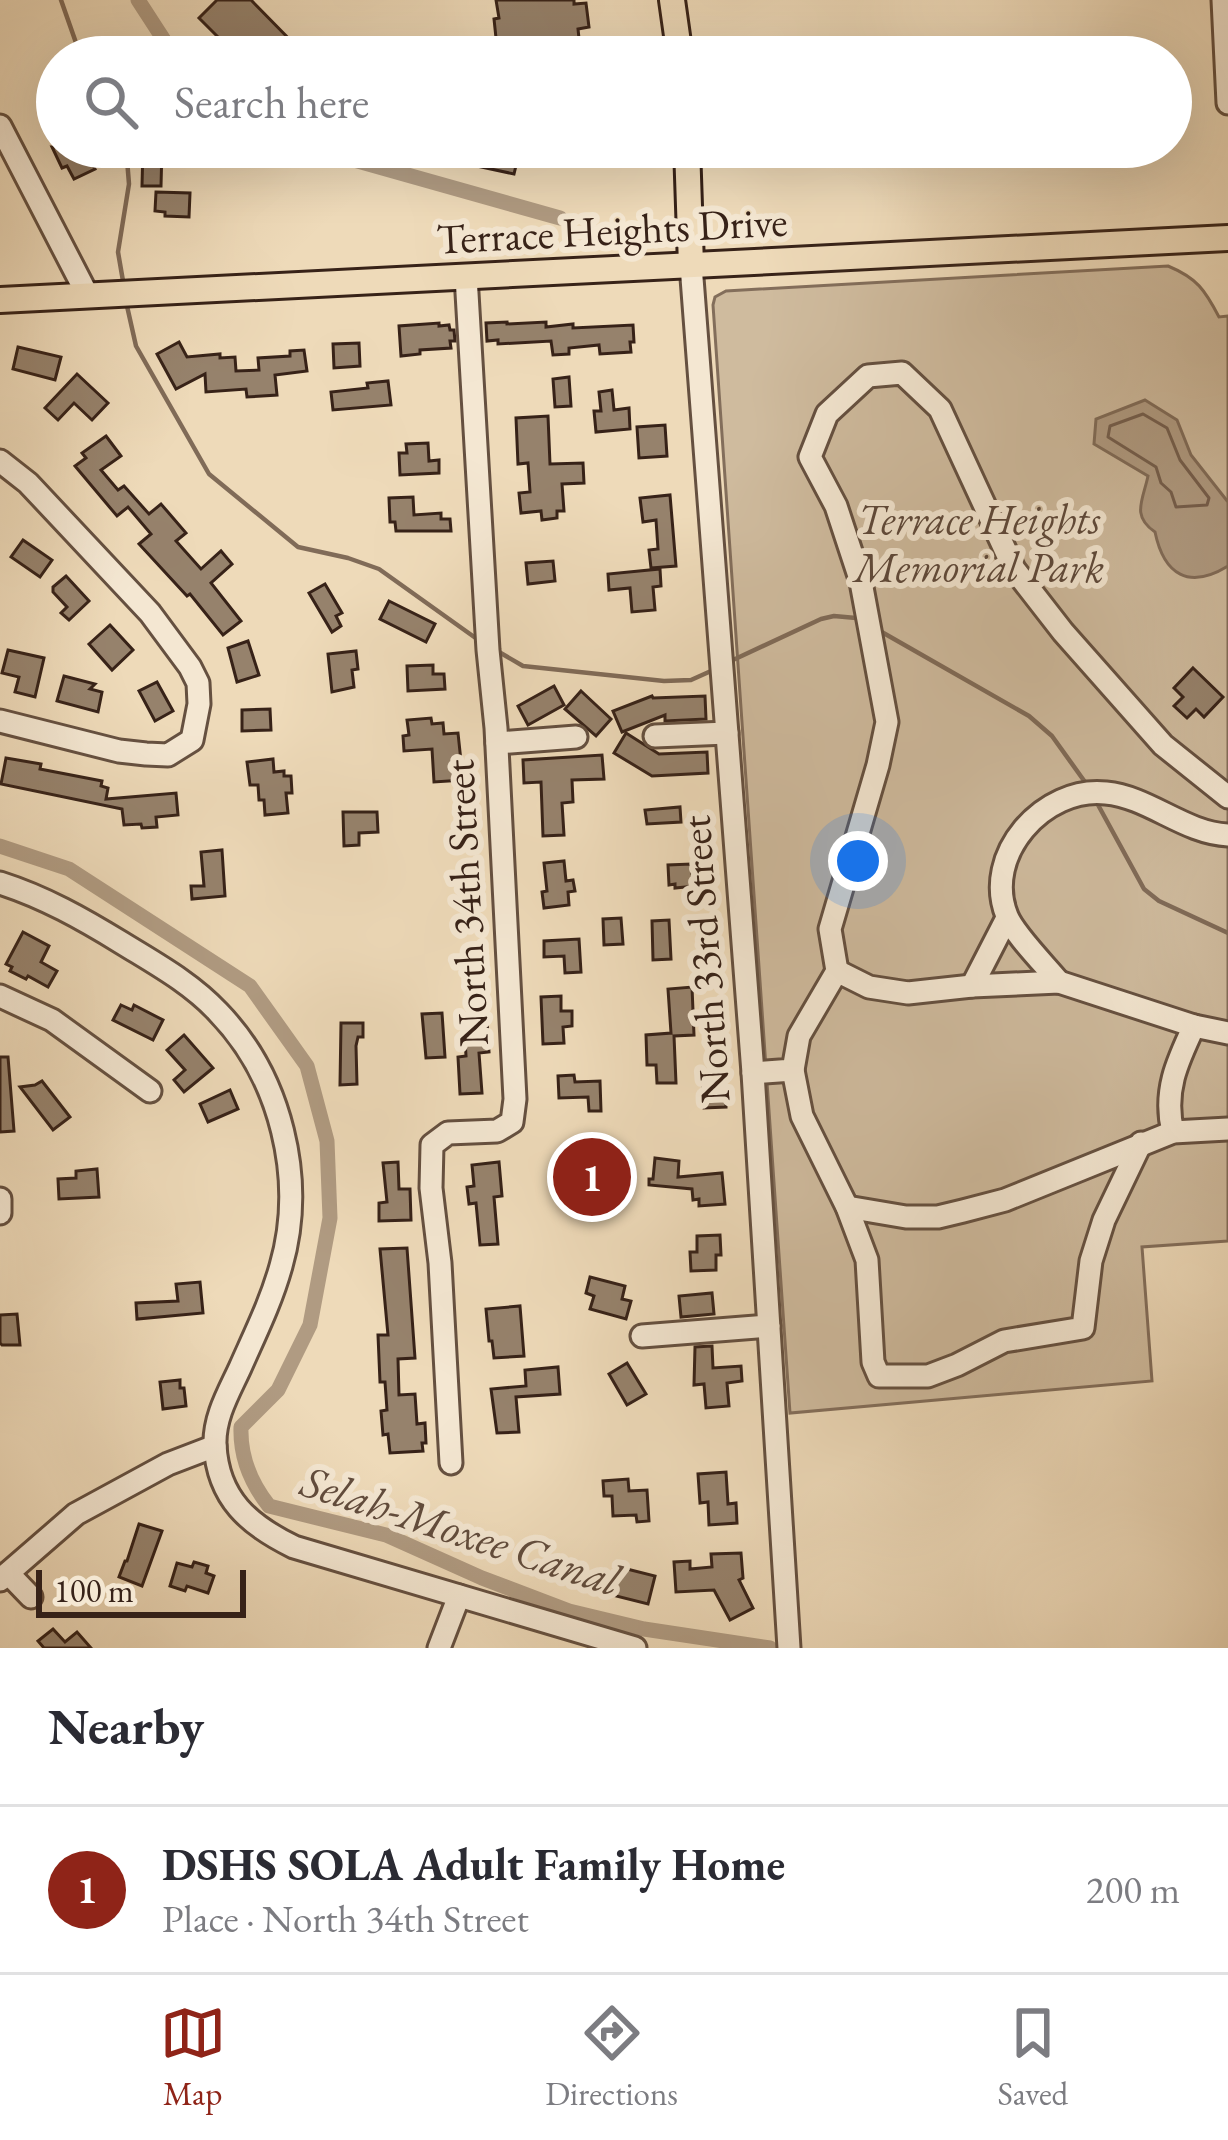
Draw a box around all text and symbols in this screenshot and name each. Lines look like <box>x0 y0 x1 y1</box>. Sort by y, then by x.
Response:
search box <box>36 36 1192 168</box>
icon: search <box>78 69 144 135</box>
text: Search here <box>174 73 369 131</box>
street label: Terrace Heights Drive <box>435 193 789 267</box>
park label: Terrace Heights Memorial Park <box>851 492 1104 595</box>
street label: North 34th Street <box>431 758 501 1048</box>
street label: North 33rd Street <box>668 814 742 1104</box>
your location <box>828 831 888 891</box>
pin: 1 <box>553 1132 631 1222</box>
water label: Selah-Moxee Canal <box>293 1451 629 1609</box>
scale bar <box>36 1564 246 1617</box>
text: 100 m <box>54 1569 134 1612</box>
text: Nearby <box>48 1693 204 1759</box>
text: DSHS SOLA Adult Family Home <box>162 1835 785 1893</box>
text: 1 <box>77 1864 97 1915</box>
text: 200 m <box>1086 1864 1180 1915</box>
text: Place · North 34th Street <box>162 1893 529 1944</box>
tab: Map <box>160 2000 226 2115</box>
tab: Directions <box>545 2000 678 2115</box>
tab: Saved <box>998 2000 1068 2115</box>

